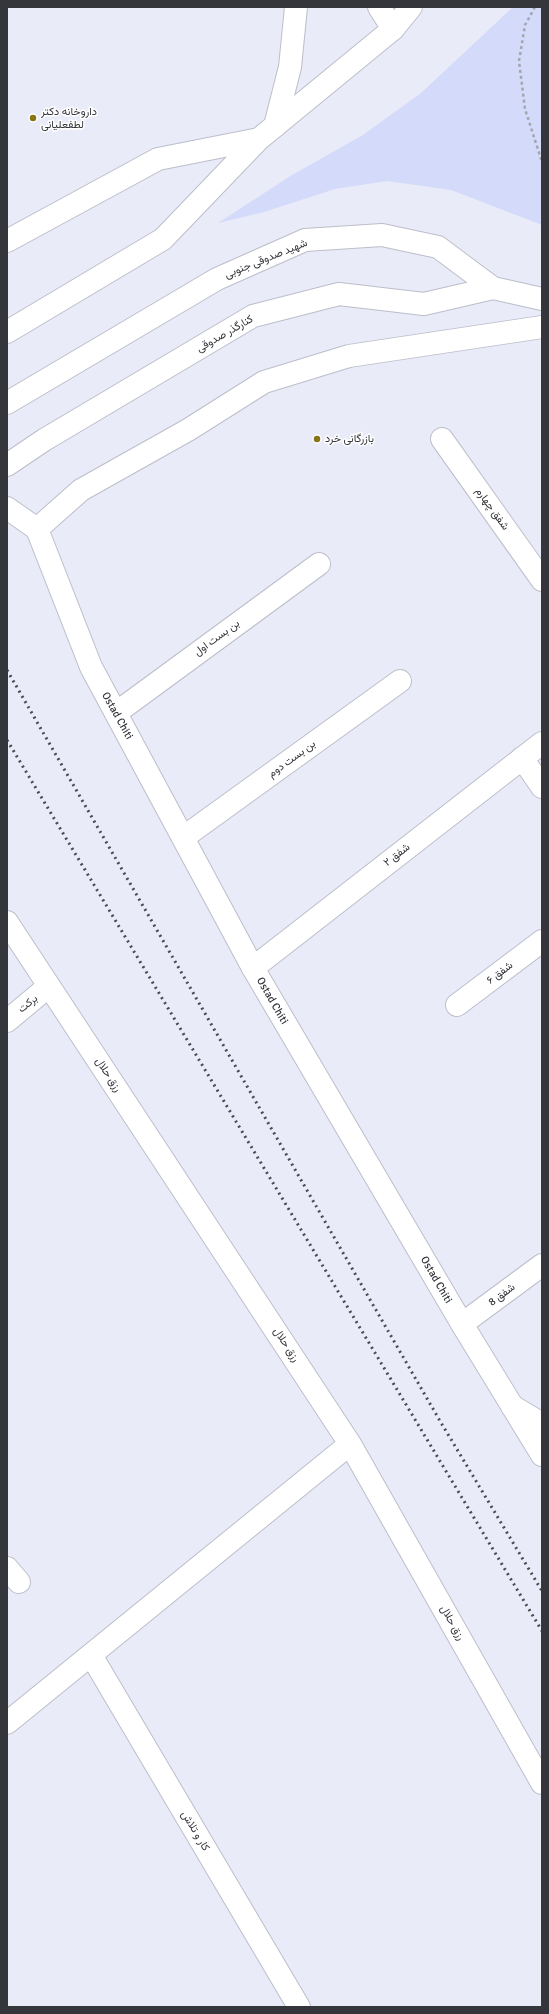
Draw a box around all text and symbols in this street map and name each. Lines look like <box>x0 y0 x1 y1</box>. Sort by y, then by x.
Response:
place label: داروخانه دکتر لطفعلیانی <box>41 105 97 131</box>
marker: داروخانه دکتر لطفعلیانی <box>28 113 38 123</box>
street label: شهید صدوقی جنوبی <box>223 236 309 282</box>
street label: کنارگذر صدوقی <box>194 312 256 356</box>
place label: بازرگانی خرد <box>325 432 374 446</box>
marker: بازرگانی خرد <box>312 434 322 444</box>
street label: شفق چهارم <box>472 485 512 533</box>
street label: بن بست اول <box>192 617 242 659</box>
street label: Ostad Chiti <box>99 690 135 742</box>
street label: بن بست دوم <box>266 737 318 781</box>
street label: شفق ۲ <box>381 841 413 869</box>
street label: شفق ۶ <box>484 959 516 987</box>
street label: Ostad Chiti <box>253 975 291 1027</box>
street label: برکت <box>15 992 41 1016</box>
street label: رزق حلال <box>92 1055 124 1095</box>
street label: Ostad Chiti <box>417 1254 455 1306</box>
street label: شفق 8 <box>486 1281 518 1309</box>
street label: رزق حلال <box>270 1325 302 1365</box>
street label: رزق حلال <box>437 1603 467 1643</box>
street label: کار و تلاش <box>178 1809 212 1853</box>

